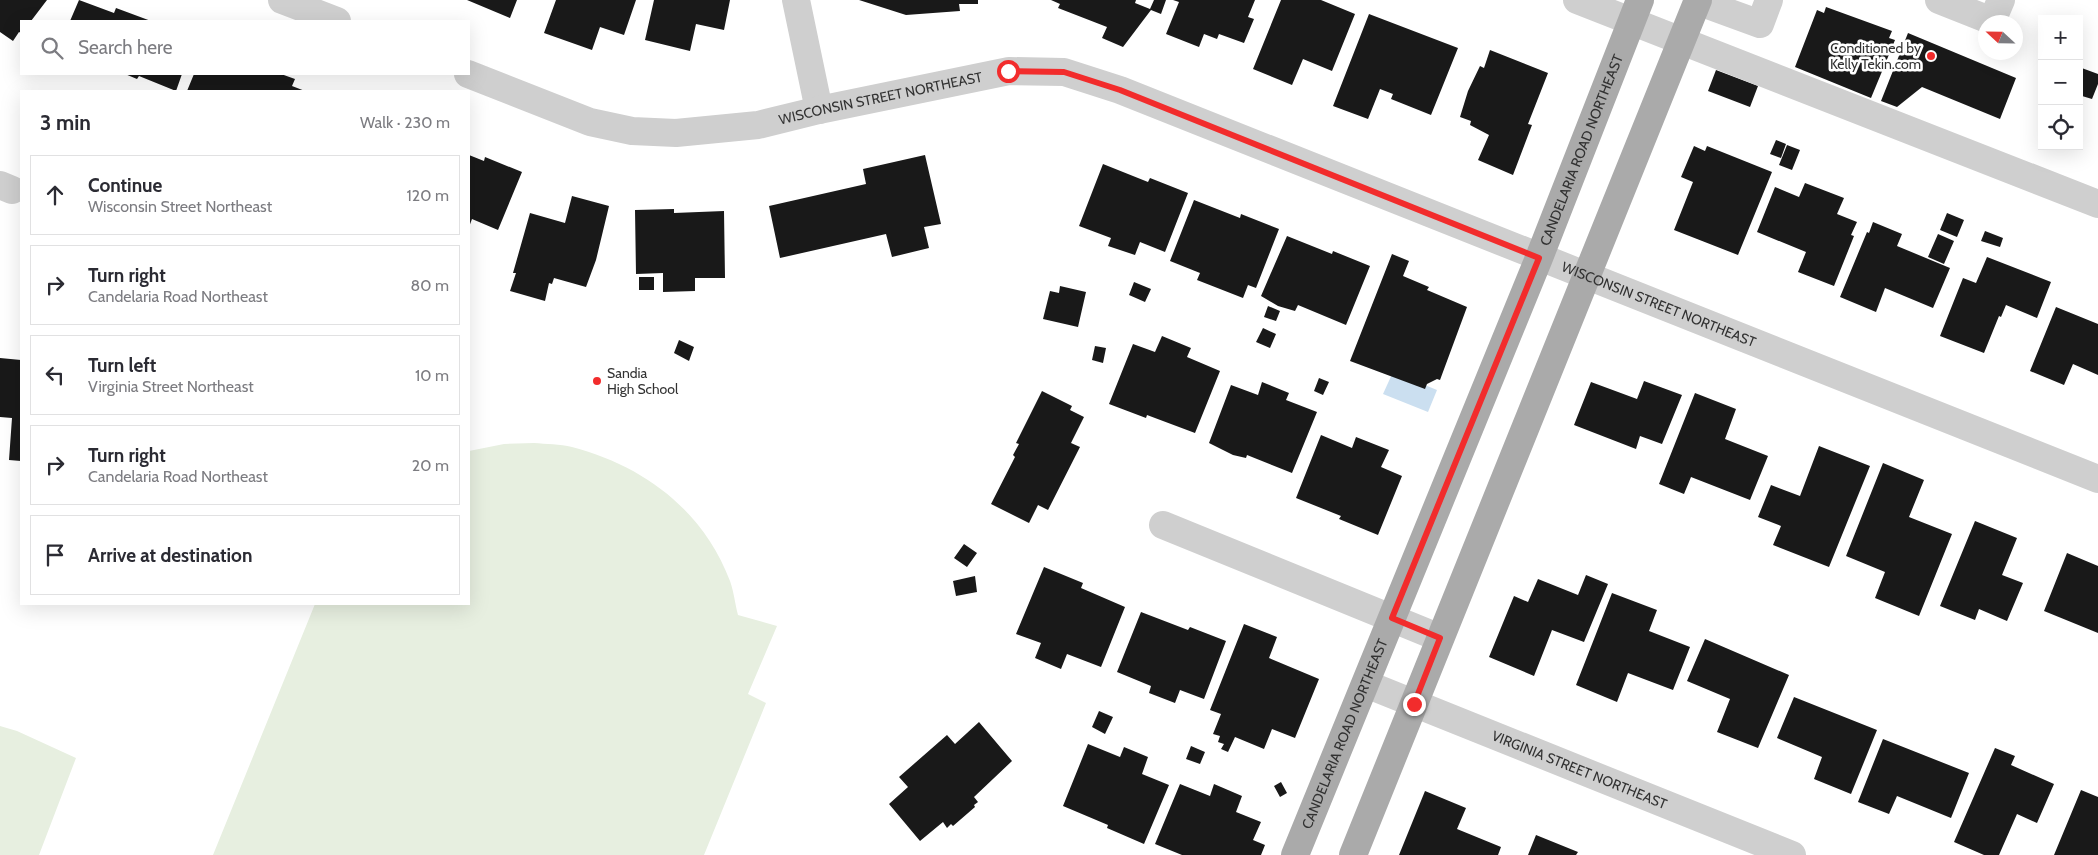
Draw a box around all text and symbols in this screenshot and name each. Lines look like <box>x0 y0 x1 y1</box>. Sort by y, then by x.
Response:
north arrow <box>1978 15 2023 60</box>
map controls <box>2038 15 2083 150</box>
button: + <box>2038 15 2083 60</box>
search box <box>20 20 470 75</box>
icon: search <box>38 34 66 62</box>
text: Search here <box>78 36 172 59</box>
place label: Conditioned by Kelly Tekin.com <box>1830 39 1921 73</box>
marker: Conditioned by Kelly Tekin.com <box>1925 50 1937 62</box>
street label: CANDELARIA ROAD NORTHEAST <box>1536 51 1627 248</box>
route start <box>997 60 1020 83</box>
button: − <box>2038 60 2083 105</box>
street label: WISCONSIN STREET NORTHEAST <box>777 68 984 129</box>
button: locate <box>2038 105 2083 150</box>
text: 3 min <box>40 110 91 135</box>
text: Walk · 230 m <box>360 113 450 132</box>
text: Continue <box>88 174 162 197</box>
icon: ahead <box>41 181 69 209</box>
text: 120 m <box>407 186 449 205</box>
text: Wisconsin Street Northeast <box>88 197 272 216</box>
street label: WISCONSIN STREET NORTHEAST <box>1559 258 1759 351</box>
text: Turn right <box>88 264 166 287</box>
icon: right <box>41 271 69 299</box>
text: 80 m <box>411 276 449 295</box>
text: Candelaria Road Northeast <box>88 287 268 306</box>
text: Turn left <box>88 354 156 377</box>
icon: left <box>41 361 69 389</box>
place label: Sandia High School <box>607 364 679 398</box>
text: 10 m <box>415 366 449 385</box>
marker: Sandia High School <box>591 375 603 387</box>
text: Virginia Street Northeast <box>88 377 254 396</box>
text: Turn right <box>88 444 166 467</box>
icon: right <box>41 451 69 479</box>
text: 20 m <box>412 456 449 475</box>
text: Candelaria Road Northeast <box>88 467 268 486</box>
icon: arrive <box>41 541 69 569</box>
text: Arrive at destination <box>88 544 252 567</box>
street label: CANDELARIA ROAD NORTHEAST <box>1298 635 1392 832</box>
route end <box>1403 693 1426 716</box>
street label: VIRGINIA STREET NORTHEAST <box>1489 726 1670 813</box>

